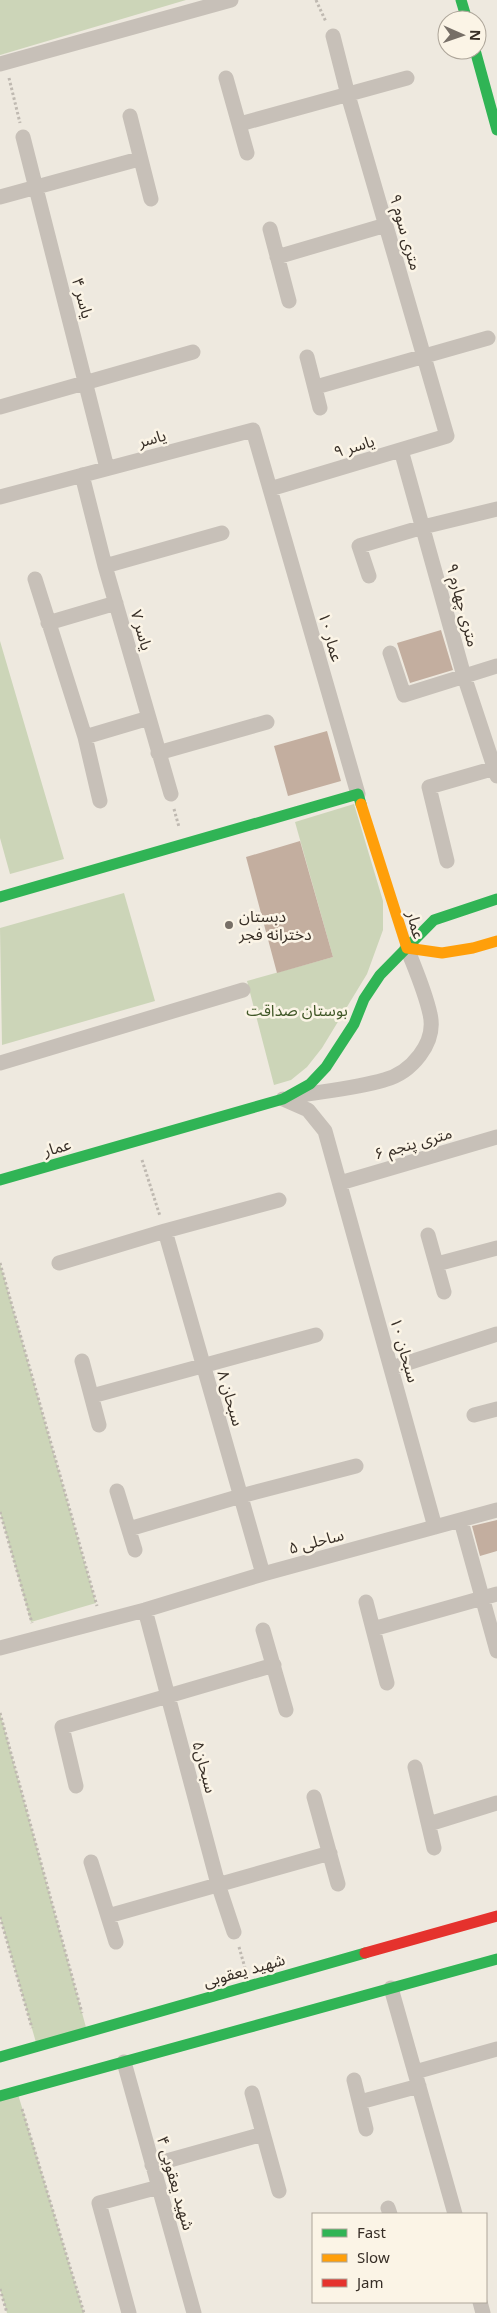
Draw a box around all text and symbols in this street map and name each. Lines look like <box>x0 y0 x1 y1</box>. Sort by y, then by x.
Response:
north arrow <box>437 10 487 60</box>
text: N <box>466 29 485 41</box>
street label: ۹ متری سوم <box>383 191 427 273</box>
street label: یاسر ۴ <box>67 275 99 321</box>
street label: یاسر <box>135 424 169 453</box>
street label: یاسر ۹ <box>331 429 377 463</box>
street label: ۹ متری چهارم <box>439 561 485 650</box>
street label: یاسر ۷ <box>126 607 158 653</box>
street label: عمار ۱۰ <box>313 610 349 664</box>
place label: دبستان دخترانه فجر <box>238 905 312 945</box>
street label: عمار <box>402 908 430 941</box>
marker: دبستان دخترانه فجر <box>223 919 235 931</box>
park label: بوستان صداقت <box>246 999 348 1021</box>
street label: ۶ متری پنجم <box>372 1121 455 1166</box>
street label: عمار <box>40 1133 73 1162</box>
street label: سبحان ۱۰ <box>385 1315 425 1385</box>
street label: سبحان ۸ <box>213 1367 249 1429</box>
street label: ساحلی ۵ <box>286 1523 346 1559</box>
street label: سبحان۵ <box>188 1739 222 1795</box>
street label: شهید یعقوبی <box>201 1948 287 1992</box>
street label: شهید یعقوبی ۴ <box>152 2133 200 2233</box>
legend <box>312 2213 487 2303</box>
text: Fast <box>357 2222 386 2242</box>
text: Slow <box>357 2247 390 2267</box>
text: Jam <box>355 2272 384 2292</box>

